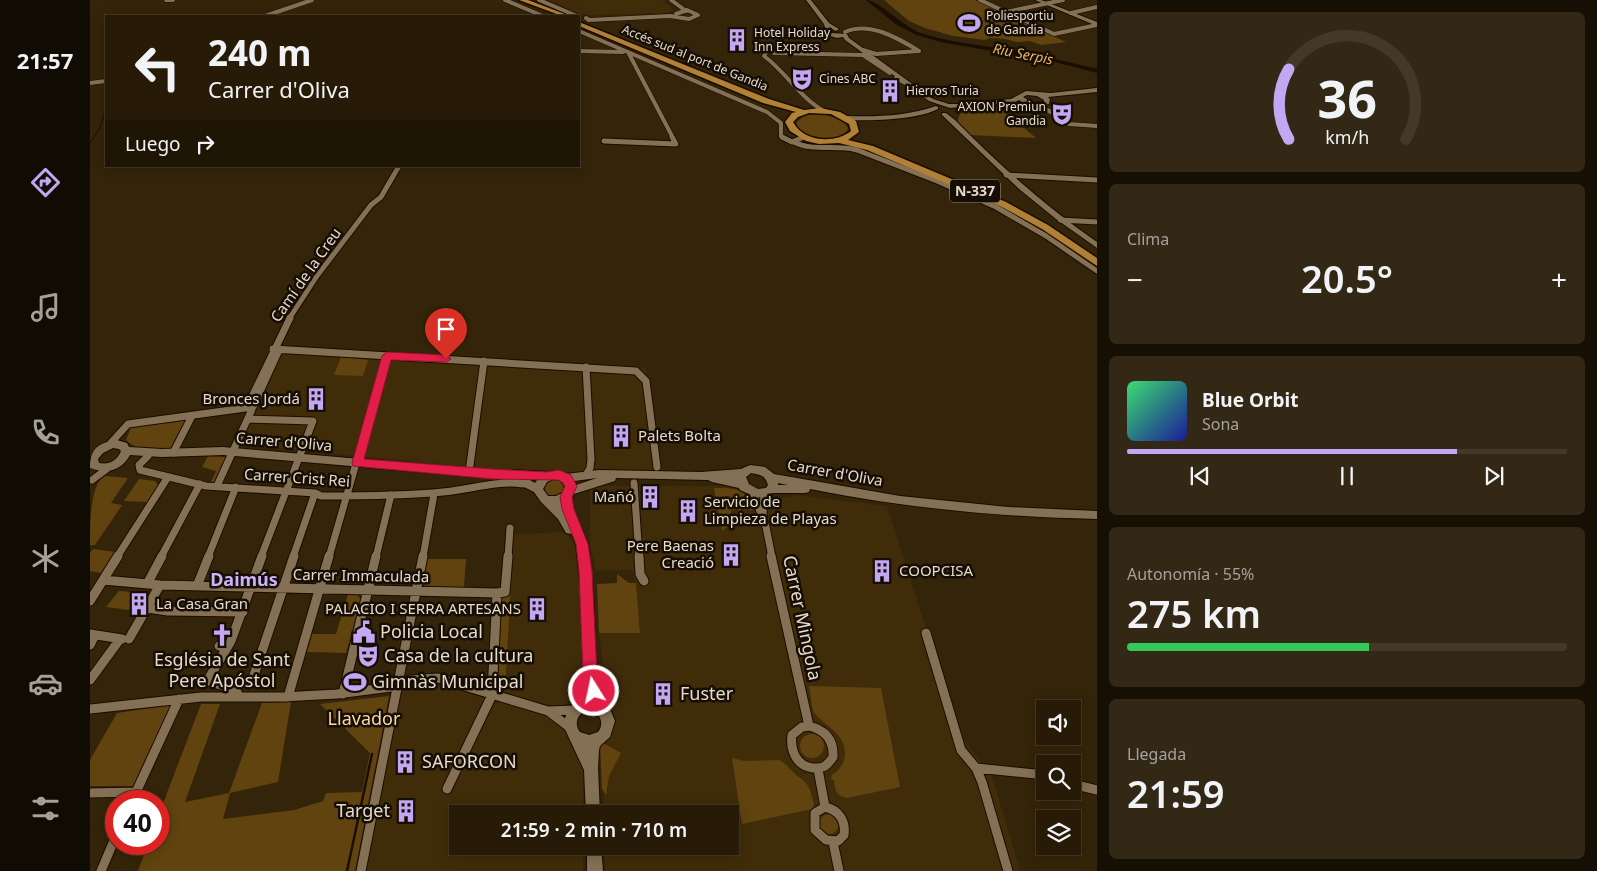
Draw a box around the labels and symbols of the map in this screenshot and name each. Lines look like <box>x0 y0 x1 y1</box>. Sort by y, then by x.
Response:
place label: Poliesportiu de Gandia <box>986 7 1054 38</box>
sports icon: Poliesportiu de Gandia <box>956 10 982 36</box>
street label: Accés sud al port de Gandia <box>620 20 771 95</box>
place label: Hotel Holiday Inn Express <box>754 24 831 55</box>
building icon: Hotel Holiday Inn Express <box>724 27 750 53</box>
water label: Riu Serpis <box>991 38 1055 69</box>
theatre icon: Cines ABC <box>789 66 815 92</box>
place label: Cines ABC <box>819 70 876 87</box>
building icon: Hierros Turia <box>877 78 903 104</box>
place label: Hierros Turia <box>906 82 979 99</box>
place label: AXION Premiun Gandia <box>958 98 1046 129</box>
theatre icon: AXION Premiun Gandia <box>1049 101 1075 127</box>
road number: N-337 <box>950 180 1000 202</box>
street label: Camí de la Creu <box>265 223 345 325</box>
pin <box>425 308 467 359</box>
building icon: Bronces Jordá <box>303 386 329 412</box>
place label: Bronces Jordá <box>203 388 300 408</box>
building icon: Palets Bolta <box>608 423 634 449</box>
place label: Palets Bolta <box>638 425 721 445</box>
street label: Carrer d'Oliva <box>235 427 333 455</box>
street label: Carrer d'Oliva <box>786 454 884 490</box>
street label: Carrer Crist Rei <box>243 463 351 491</box>
building icon: Mañó <box>637 484 663 510</box>
place label: Mañó <box>594 486 634 506</box>
place label: Servicio de Limpieza de Playas <box>704 491 837 528</box>
building icon: Servicio de Limpieza de Playas <box>675 498 701 524</box>
place label: Pere Baenas Creació <box>627 535 714 572</box>
building icon: Pere Baenas Creació <box>718 542 744 568</box>
street label: Carrer Mingola <box>778 553 828 682</box>
building icon: COOPCISA <box>869 558 895 584</box>
place label: COOPCISA <box>899 560 973 580</box>
street label: Carrer Immaculada <box>293 564 429 586</box>
district label: Daimús <box>210 567 278 591</box>
building icon: La Casa Gran <box>126 591 152 617</box>
place label: La Casa Gran <box>156 593 248 613</box>
building icon: PALACIO I SERRA ARTESANS <box>524 596 550 622</box>
place label: PALACIO I SERRA ARTESANS <box>325 598 521 618</box>
public building icon: Policia Local <box>351 619 377 645</box>
place label: Policia Local <box>380 619 483 643</box>
church icon: Església de Sant Pere Apóstol <box>209 622 235 648</box>
theatre icon: Casa de la cultura <box>355 643 381 669</box>
place label: Casa de la cultura <box>384 643 533 667</box>
place label: Església de Sant Pere Apóstol <box>154 647 291 692</box>
position arrow <box>567 664 619 716</box>
sports icon: Gimnàs Municipal <box>342 669 368 695</box>
place label: Gimnàs Municipal <box>372 669 523 693</box>
building icon: Fuster <box>650 681 676 707</box>
place label: Fuster <box>680 681 734 705</box>
park label: Llavador <box>328 706 401 730</box>
building icon: SAFORCON <box>392 749 418 775</box>
place label: SAFORCON <box>422 749 517 773</box>
speed limit sign: 40 <box>105 790 170 855</box>
place label: Target <box>336 798 391 822</box>
building icon: Target <box>393 798 419 824</box>

